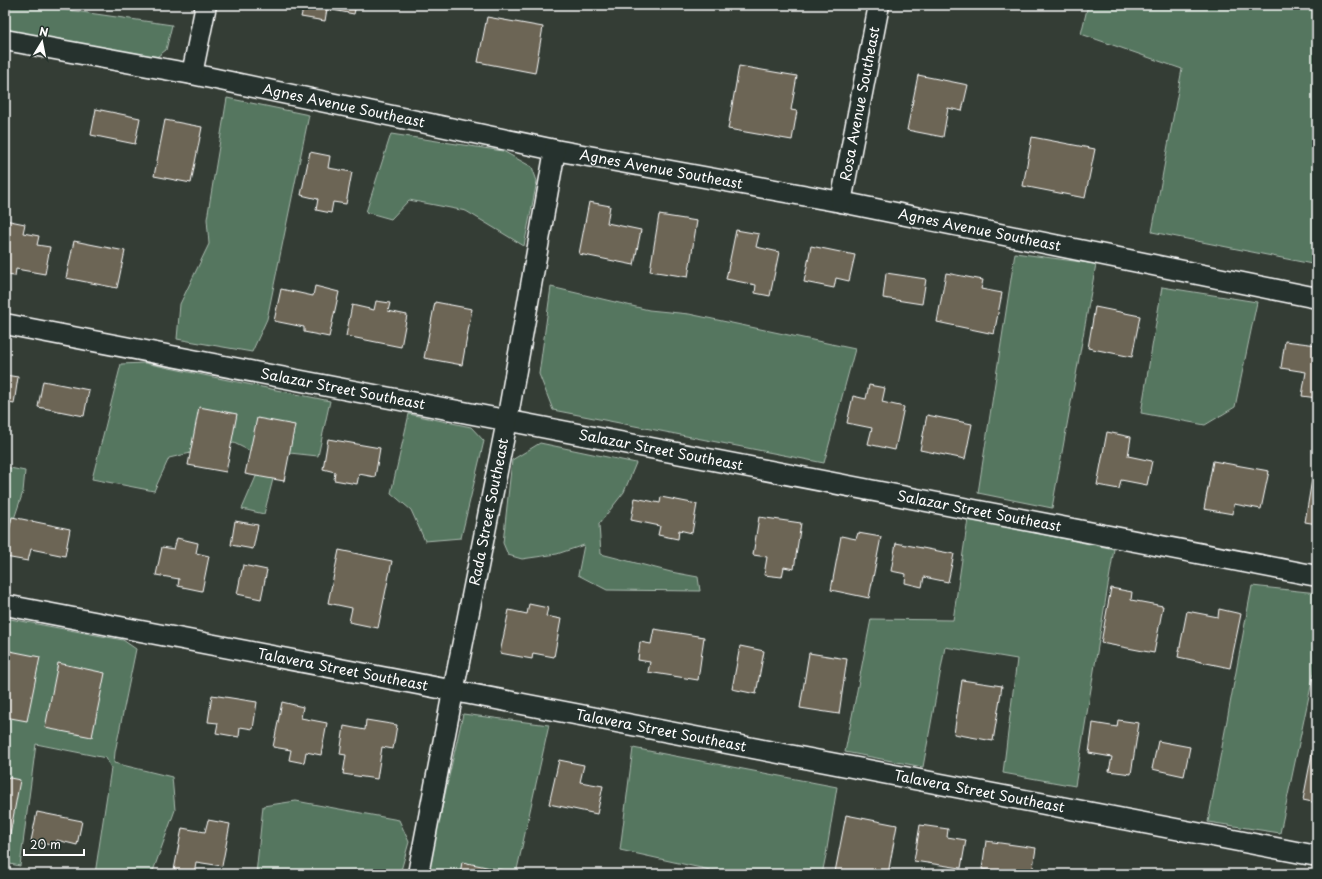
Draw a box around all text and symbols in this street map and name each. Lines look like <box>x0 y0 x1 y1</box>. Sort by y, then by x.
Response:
north arrow <box>22 22 62 62</box>
text: N <box>38 23 50 41</box>
street label: Rosa Avenue Southeast <box>834 24 885 183</box>
street label: Agnes Avenue Southeast <box>261 78 427 133</box>
street label: Agnes Avenue Southeast <box>578 144 745 194</box>
street label: Agnes Avenue Southeast <box>897 203 1063 256</box>
street label: Salazar Street Southeast <box>259 362 427 415</box>
street label: Salazar Street Southeast <box>577 423 746 476</box>
street label: Rada Street Southeast <box>463 436 513 587</box>
street label: Salazar Street Southeast <box>895 485 1064 537</box>
street label: Talavera Street Southeast <box>256 643 430 696</box>
street label: Talavera Street Southeast <box>574 703 749 757</box>
street label: Talavera Street Southeast <box>892 764 1067 818</box>
scale bar <box>24 831 84 857</box>
text: 20 m <box>30 835 61 853</box>

